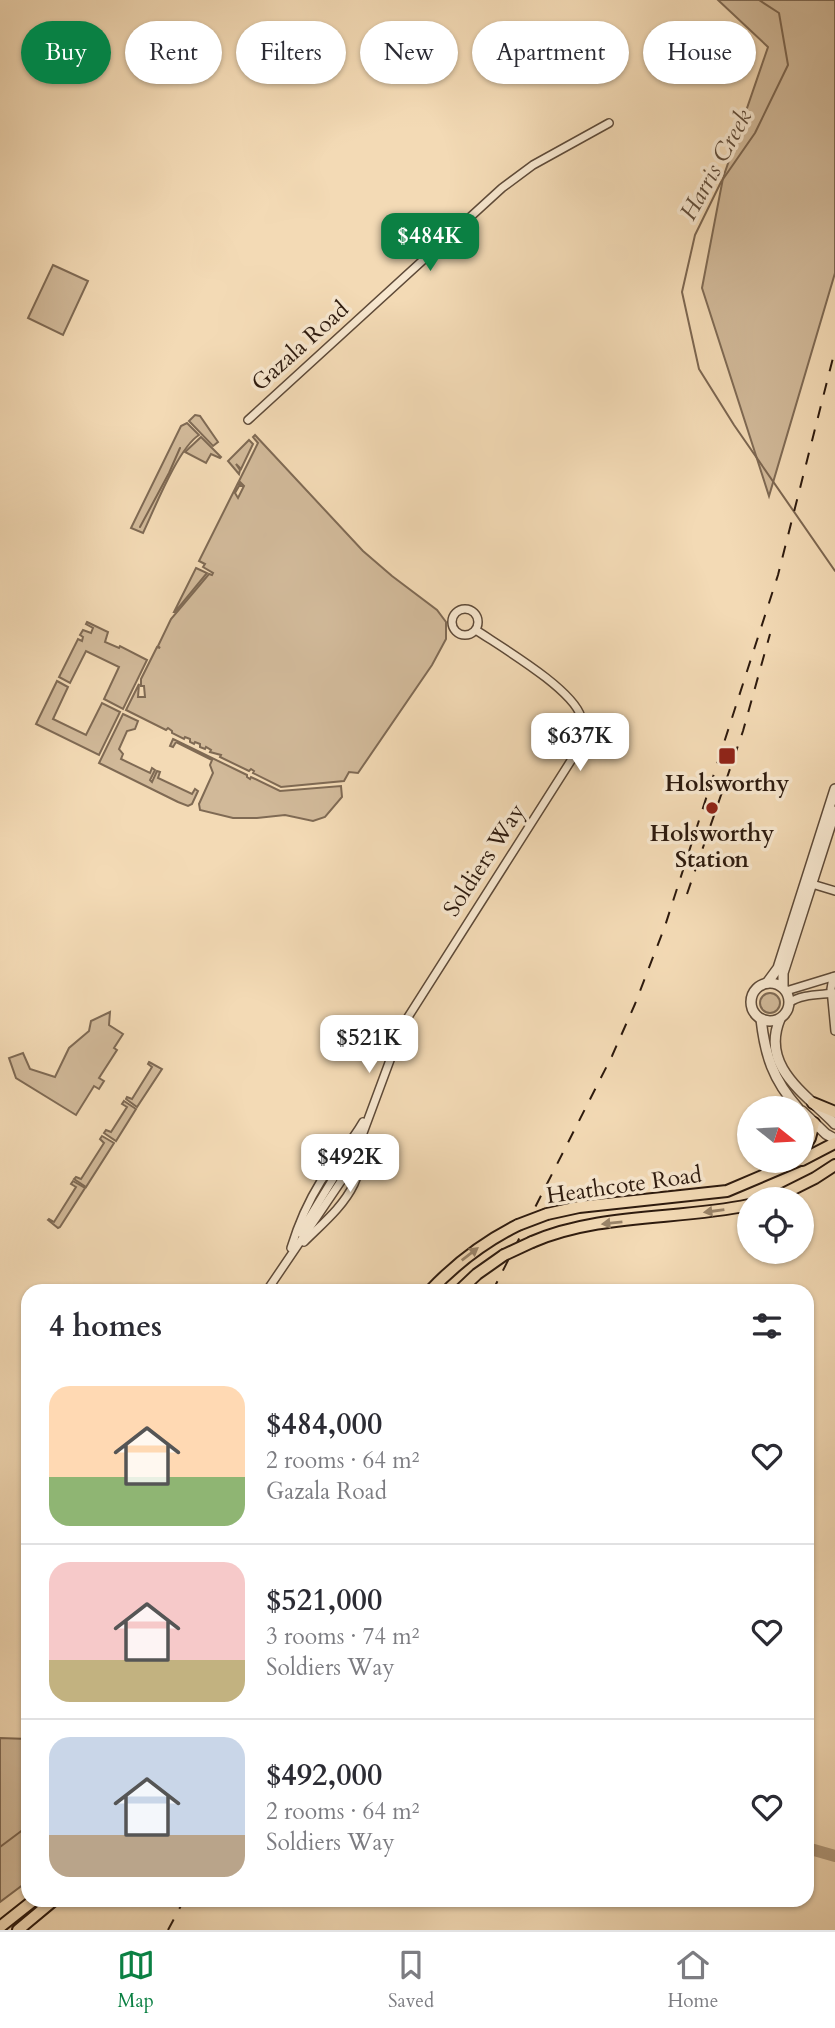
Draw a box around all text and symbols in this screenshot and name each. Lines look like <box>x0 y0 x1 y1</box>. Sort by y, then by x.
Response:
chip: Buy <box>21 21 111 84</box>
chip: Rent <box>125 21 222 84</box>
chip: Filters <box>236 21 346 84</box>
chip: New <box>360 21 458 84</box>
chip: Apartment <box>472 21 629 84</box>
chip: House <box>643 21 756 84</box>
water label: Harris Creek <box>672 103 760 226</box>
pin: $484K <box>381 214 479 273</box>
text: $484K <box>397 220 463 251</box>
street label: Gazala Road <box>245 294 356 398</box>
pin: $637K <box>531 714 629 773</box>
text: $637K <box>547 720 613 751</box>
marker: Holsworthy <box>717 746 737 766</box>
place label: Holsworthy <box>665 768 789 799</box>
street label: Soldiers Way <box>436 798 532 922</box>
marker: Holsworthy Station <box>704 800 720 816</box>
place label: Holsworthy Station <box>650 818 774 875</box>
pin: $521K <box>320 1016 418 1075</box>
text: $521K <box>336 1022 402 1053</box>
north arrow <box>737 1096 814 1172</box>
map controls <box>737 1096 814 1264</box>
pin: $492K <box>301 1134 399 1194</box>
text: $492K <box>317 1141 383 1172</box>
street label: Heathcote Road <box>544 1159 705 1211</box>
button: locate <box>737 1187 814 1264</box>
one-way arrow <box>703 1206 725 1217</box>
one-way arrow <box>600 1217 622 1228</box>
one-way arrow <box>461 1247 479 1262</box>
text: 4 homes <box>49 1306 162 1347</box>
icon: filters <box>748 1307 786 1345</box>
text: $484,000 <box>266 1404 382 1445</box>
icon: home <box>105 1414 189 1498</box>
icon: heart <box>748 1437 786 1475</box>
text: 2 rooms · 64 m² <box>266 1445 419 1476</box>
text: Gazala Road <box>266 1476 387 1507</box>
text: $521,000 <box>266 1580 382 1621</box>
icon: home <box>105 1590 189 1674</box>
icon: heart <box>748 1613 786 1651</box>
text: 3 rooms · 74 m² <box>266 1621 419 1652</box>
text: Soldiers Way <box>266 1652 395 1683</box>
text: $492,000 <box>266 1755 382 1796</box>
icon: home <box>105 1765 189 1849</box>
icon: heart <box>748 1788 786 1826</box>
text: 2 rooms · 64 m² <box>266 1796 419 1827</box>
text: Soldiers Way <box>266 1827 395 1858</box>
tab: Map <box>117 1946 155 2014</box>
tab: Saved <box>388 1946 434 2014</box>
tab: Home <box>667 1946 718 2014</box>

